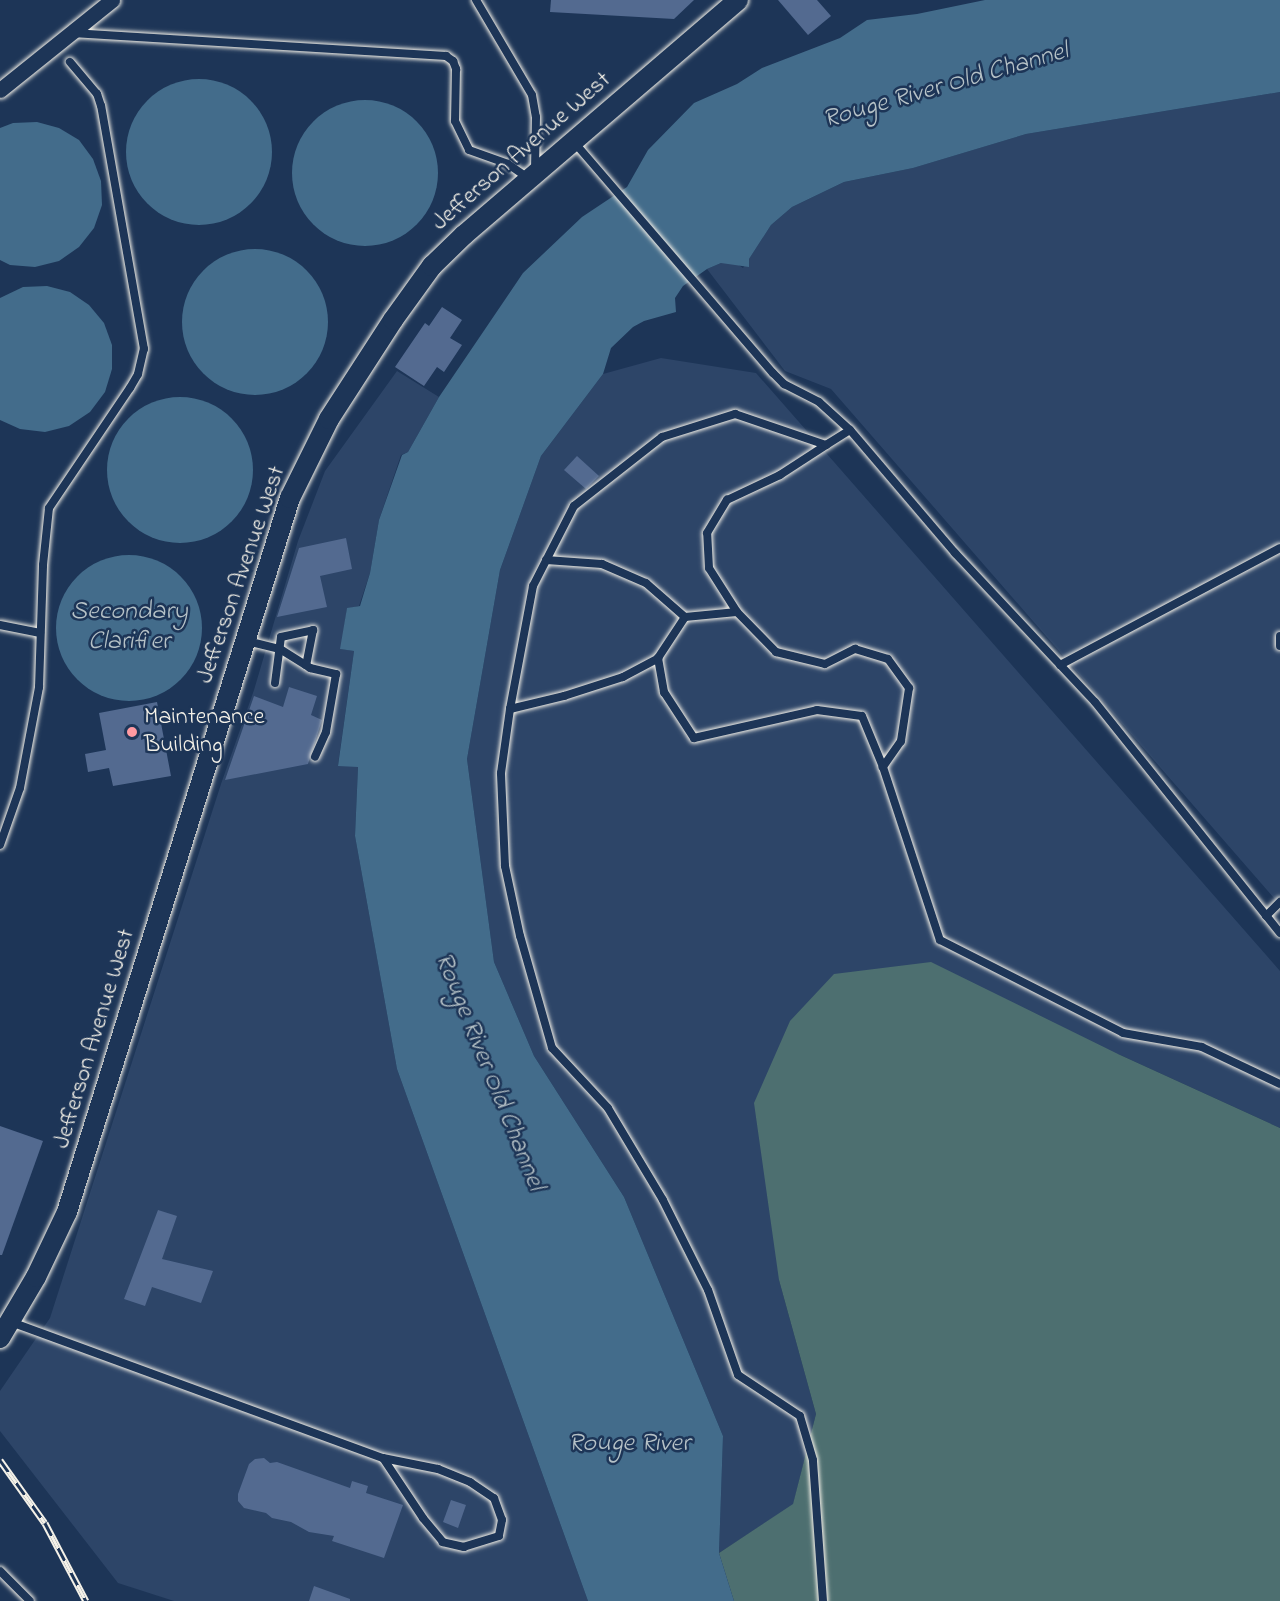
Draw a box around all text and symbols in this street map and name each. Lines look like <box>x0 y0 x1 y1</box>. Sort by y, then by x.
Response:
water label: Rouge River Old Channel <box>820 37 1072 137</box>
street label: Jefferson Avenue West <box>427 66 617 238</box>
street label: Jefferson Avenue West <box>191 463 293 687</box>
water label: Secondary Clarifier <box>70 597 188 658</box>
place label: Maintenance Building <box>144 704 265 760</box>
marker: Maintenance Building <box>125 725 139 739</box>
street label: Jefferson Avenue West <box>48 926 142 1152</box>
water label: Rouge River Old Channel <box>426 949 550 1195</box>
water label: Rouge River <box>568 1429 690 1461</box>

